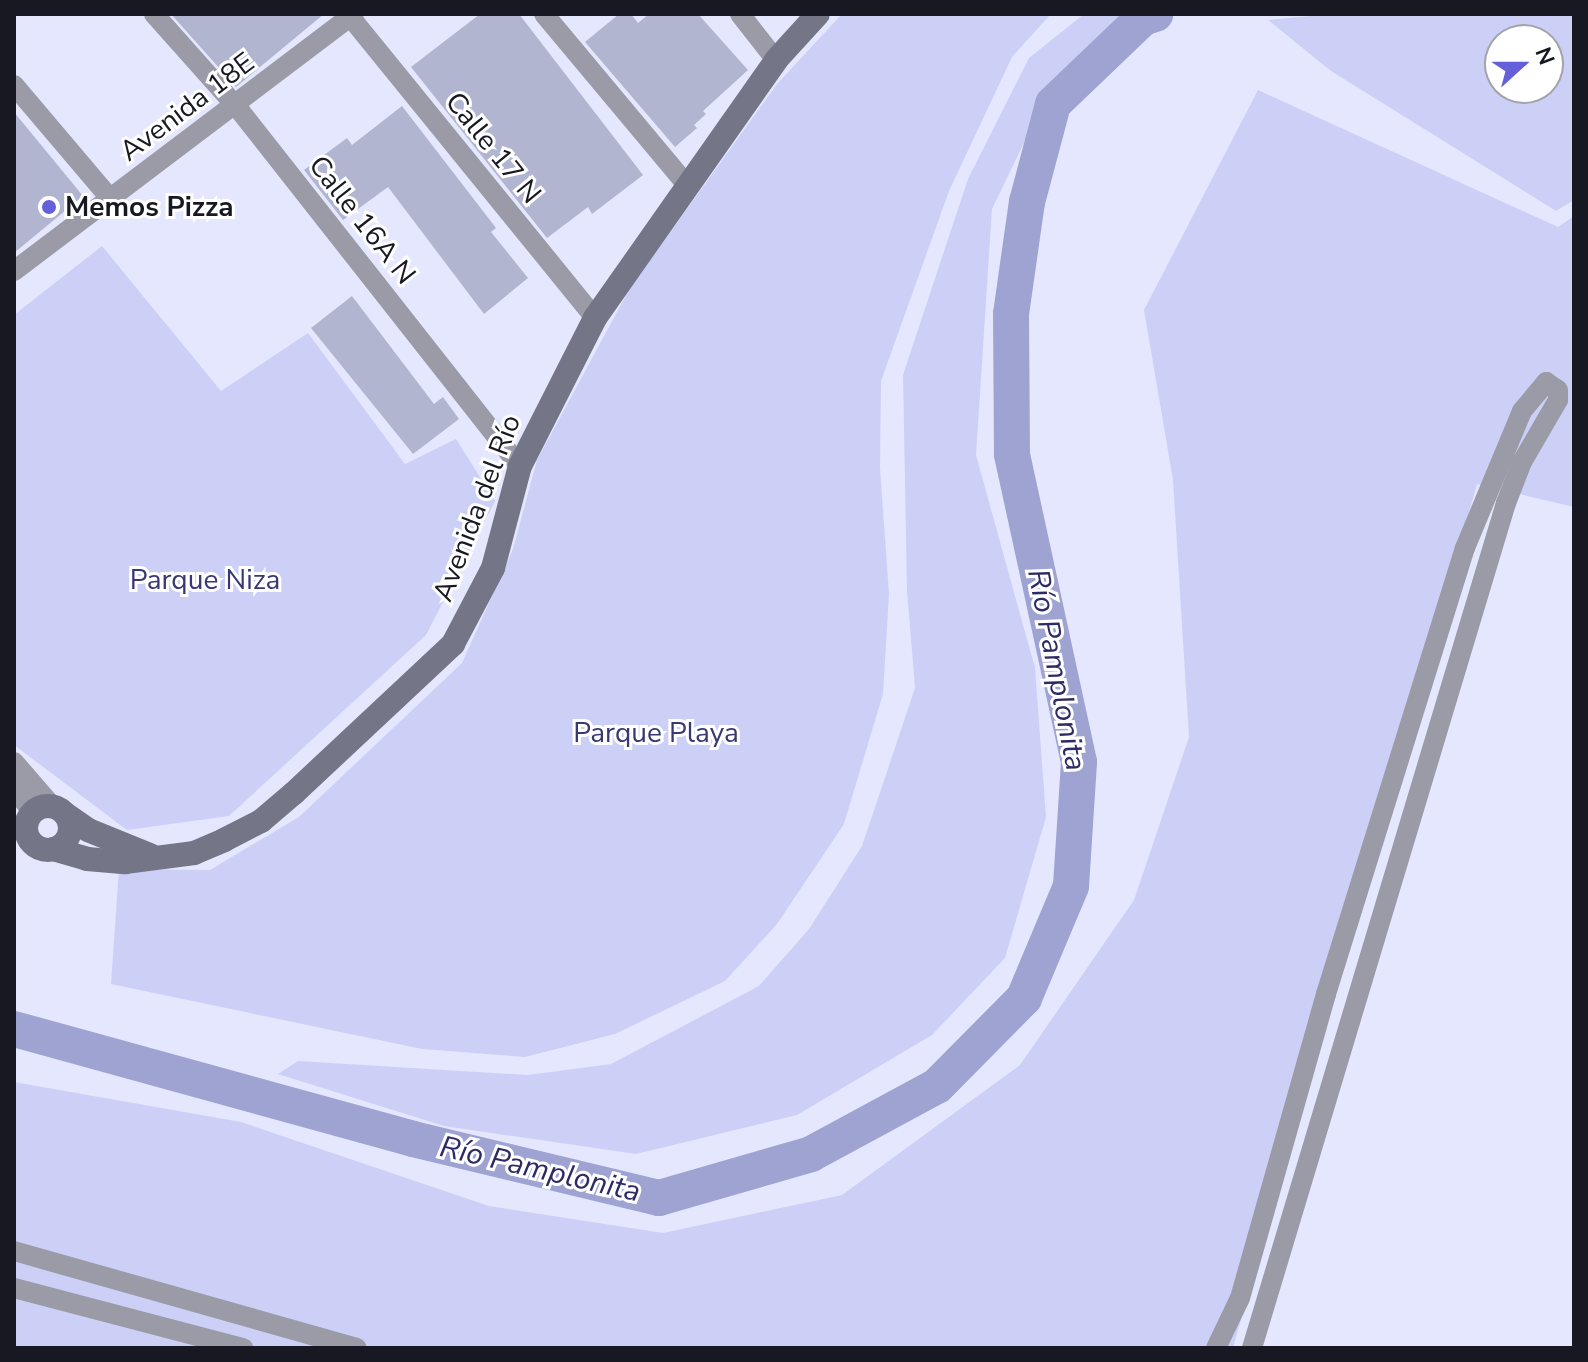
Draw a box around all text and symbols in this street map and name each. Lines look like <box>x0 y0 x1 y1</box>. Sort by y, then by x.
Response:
north arrow <box>1484 24 1564 104</box>
text: N <box>1528 43 1561 69</box>
street label: Avenida 18E <box>113 46 261 168</box>
street label: Calle 17 N <box>438 86 548 210</box>
street label: Calle 16A N <box>301 149 423 291</box>
place label: Memos Pizza <box>65 190 234 224</box>
marker: Memos Pizza <box>40 198 58 216</box>
street label: Avenida del Río <box>426 410 528 606</box>
park label: Parque Niza <box>130 563 280 597</box>
water label: Río Pamplonita <box>1019 566 1093 774</box>
park label: Parque Playa <box>573 716 739 750</box>
water label: Río Pamplonita <box>436 1129 644 1211</box>

